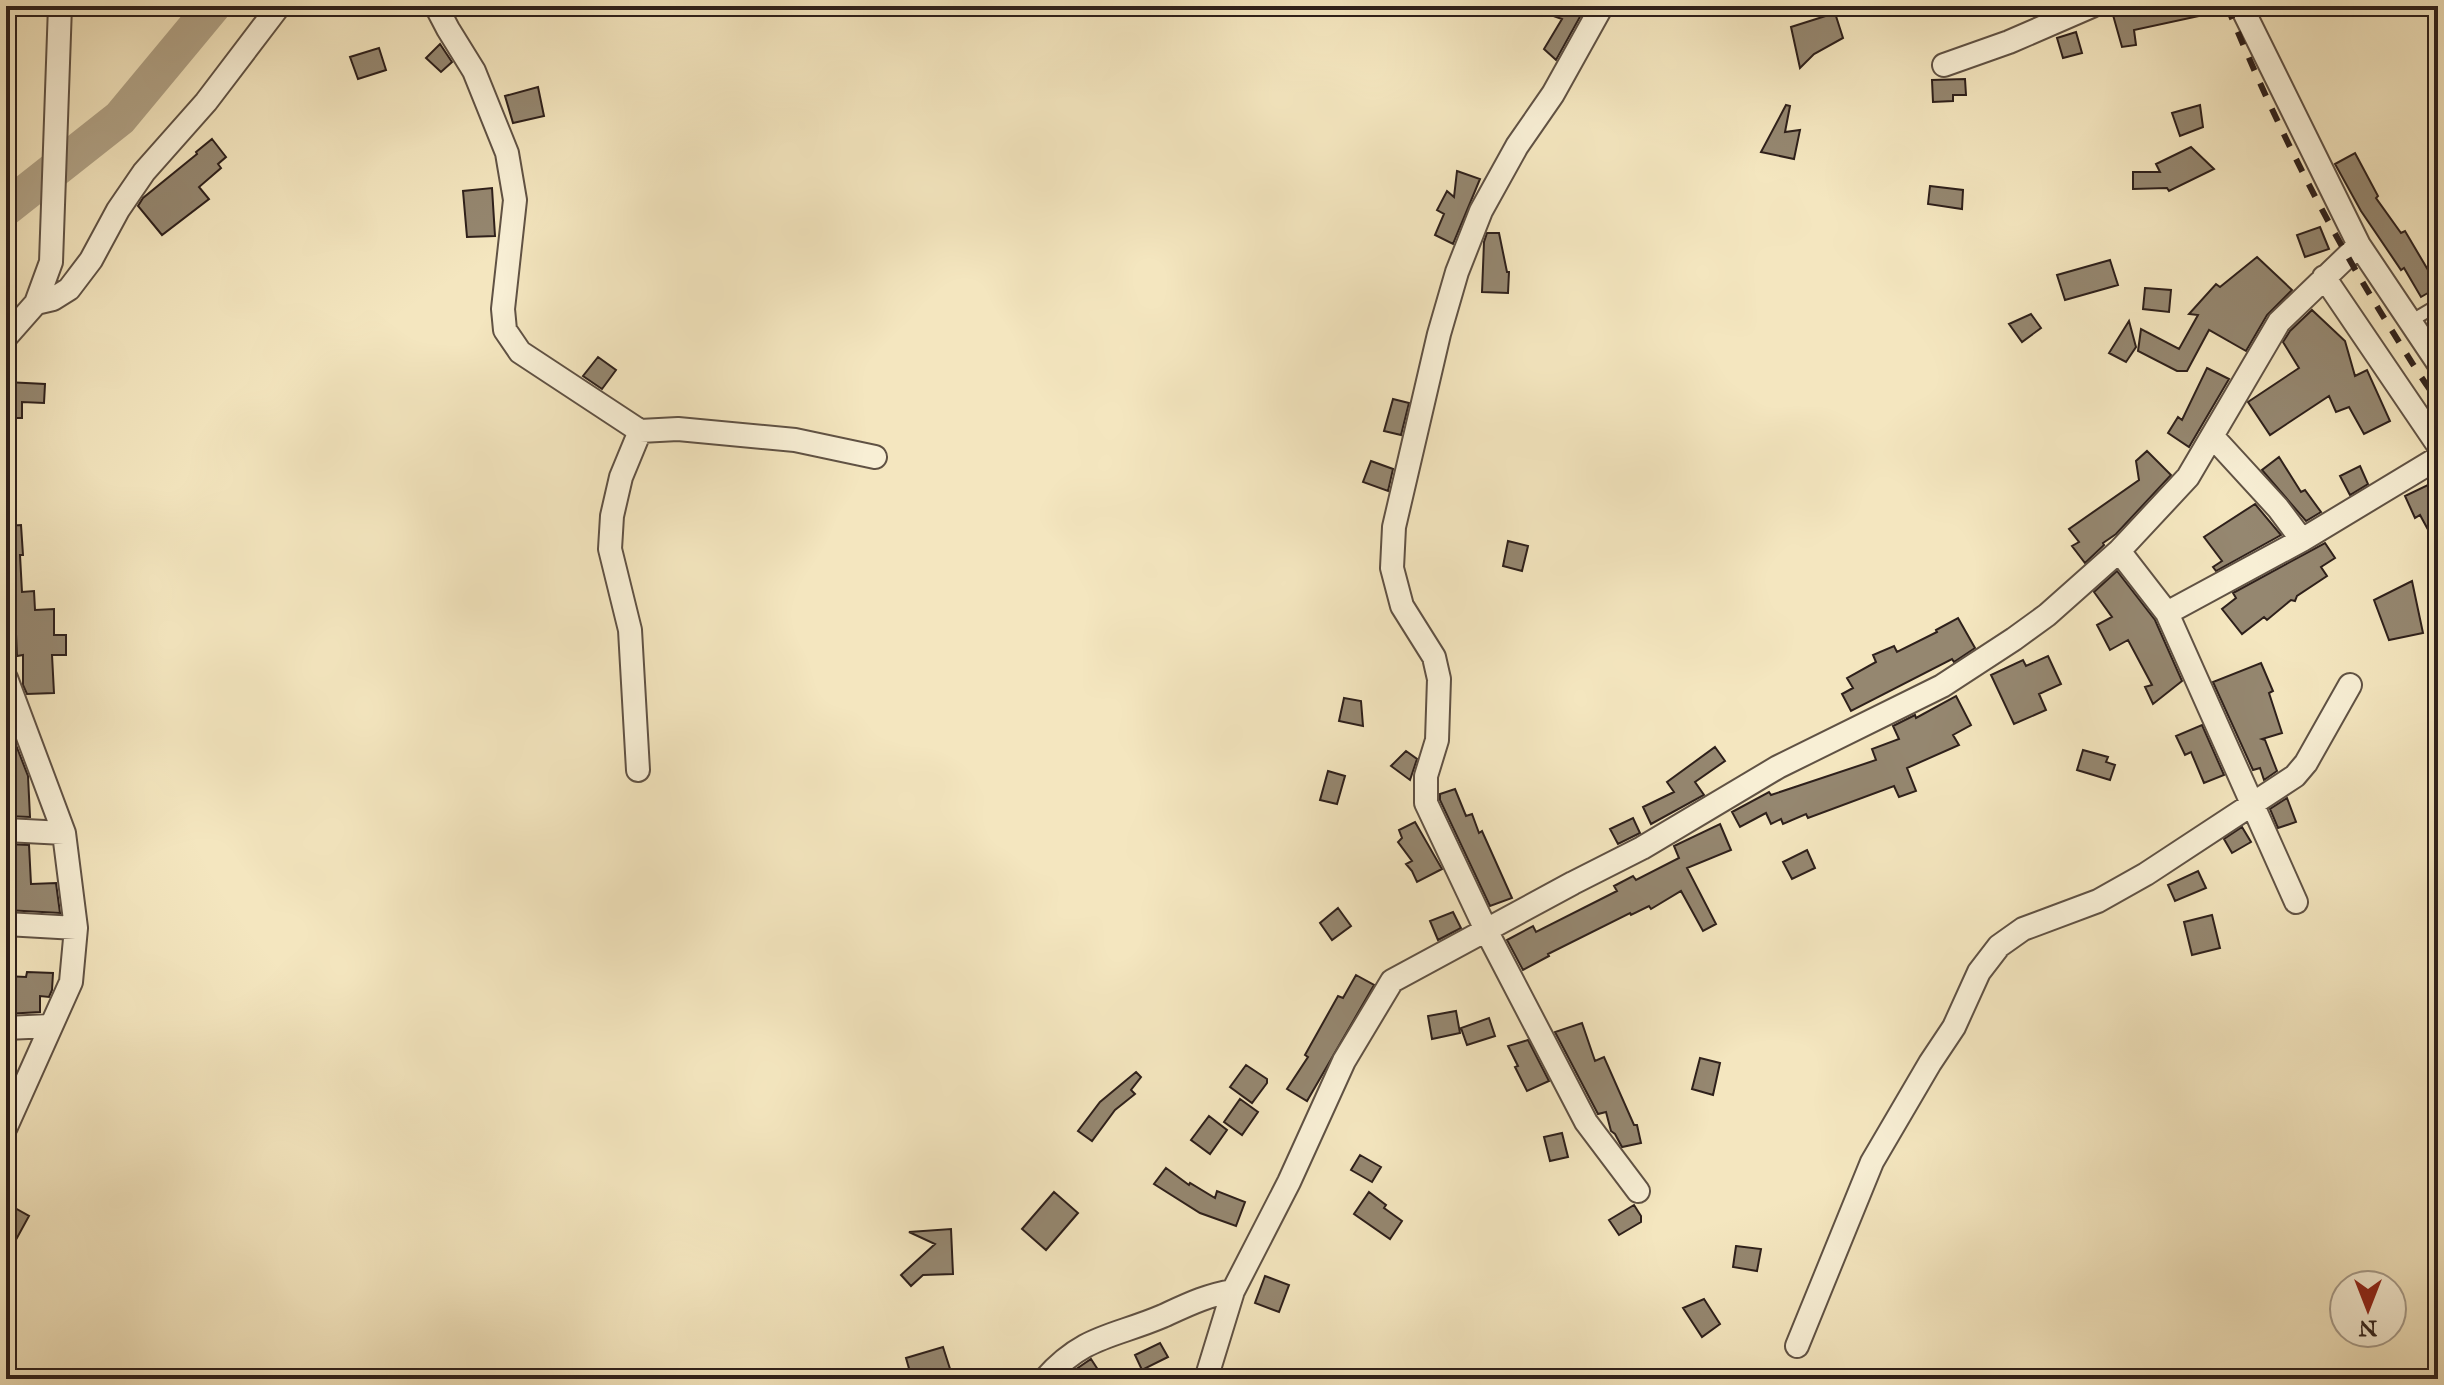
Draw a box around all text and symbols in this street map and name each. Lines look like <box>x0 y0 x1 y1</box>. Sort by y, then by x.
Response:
north arrow <box>2328 1269 2408 1349</box>
text: N <box>2358 1315 2377 1342</box>

